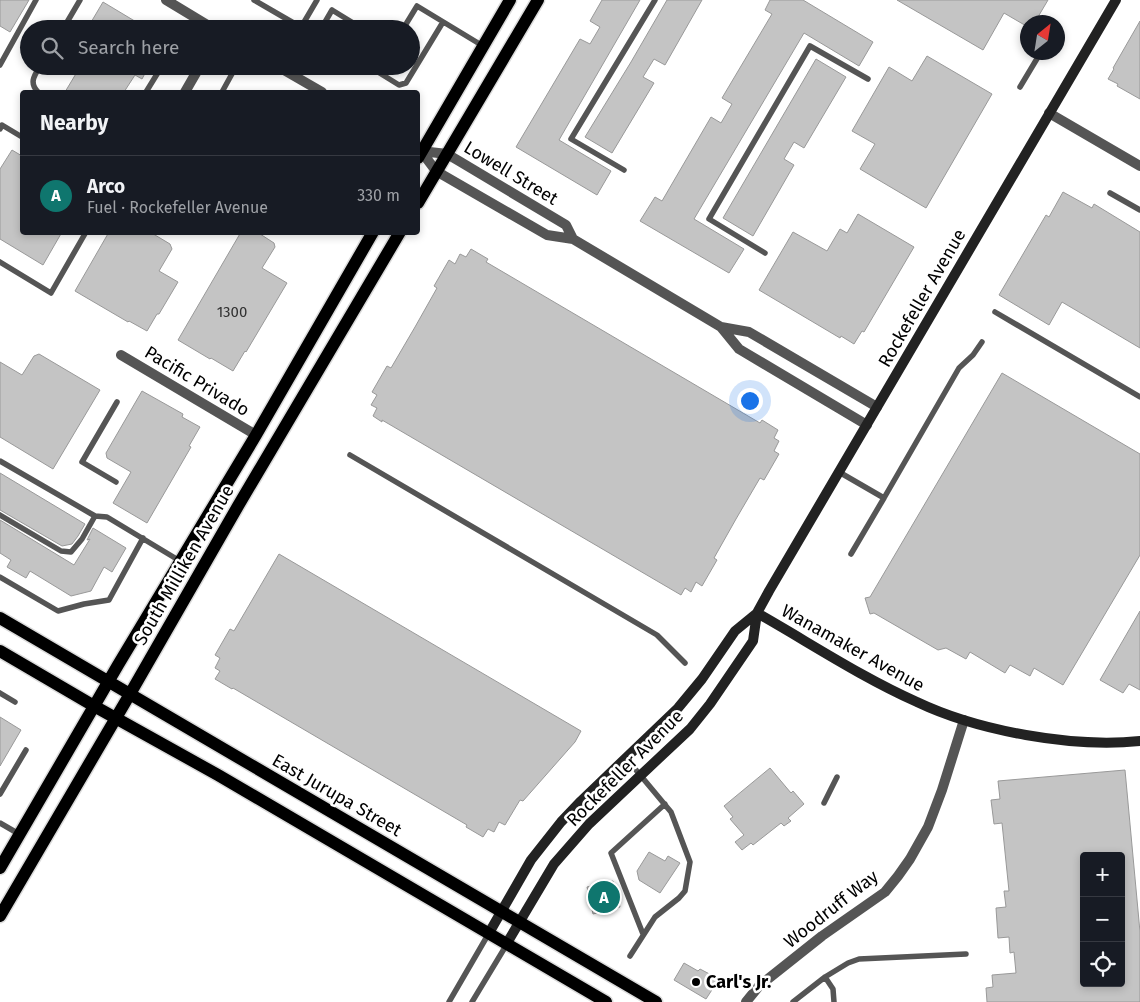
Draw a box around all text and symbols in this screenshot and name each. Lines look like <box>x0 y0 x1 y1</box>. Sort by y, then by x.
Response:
north arrow <box>1020 15 1065 60</box>
search box <box>20 20 420 75</box>
icon: search <box>38 34 66 62</box>
text: Search here <box>78 36 179 59</box>
text: Nearby <box>40 110 108 136</box>
street label: Lowell Street <box>460 136 562 210</box>
text: Arco <box>87 175 125 198</box>
text: A <box>51 186 61 205</box>
text: 330 m <box>357 186 400 205</box>
text: Fuel · Rockefeller Avenue <box>87 198 268 217</box>
street label: Rockefeller Avenue <box>873 225 971 371</box>
house number: 1300 <box>217 303 247 321</box>
street label: Pacific Privado <box>141 341 253 421</box>
your location <box>737 388 763 414</box>
street label: South Milliken Avenue <box>129 481 239 649</box>
street label: Wanamaker Avenue <box>778 600 928 696</box>
street label: Rockefeller Avenue <box>562 705 688 831</box>
street label: East Jurupa Street <box>268 749 406 841</box>
map controls <box>1080 852 1125 987</box>
button: + <box>1080 852 1125 897</box>
street label: Woodruff Way <box>780 865 883 953</box>
pin: A <box>588 878 620 916</box>
button: − <box>1080 897 1125 942</box>
button: locate <box>1080 942 1125 987</box>
place label: Carl's Jr. <box>706 971 771 993</box>
marker: Carl's Jr. <box>690 976 702 988</box>

